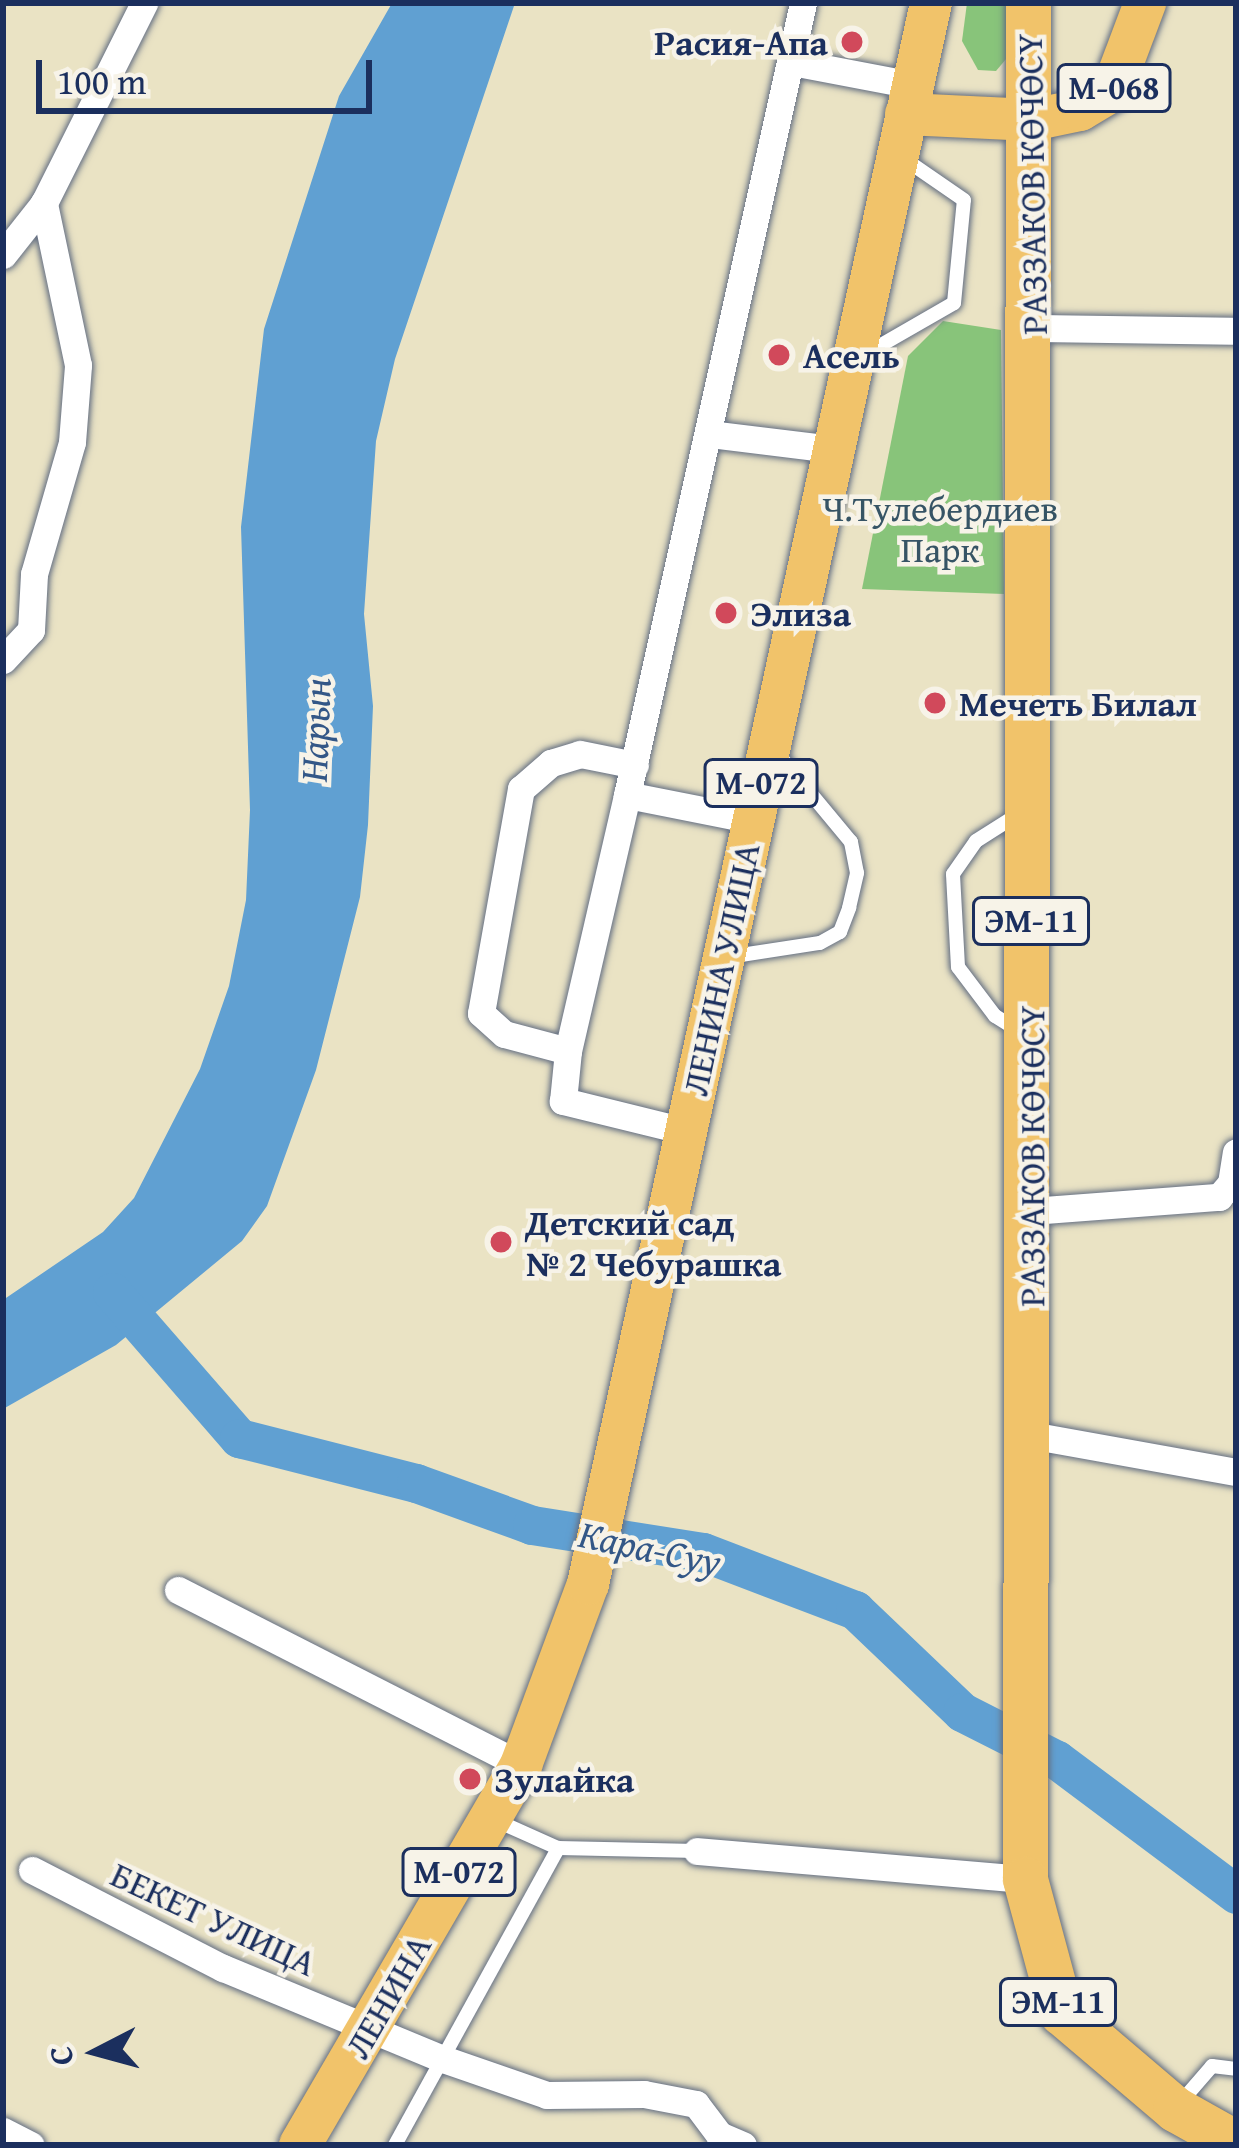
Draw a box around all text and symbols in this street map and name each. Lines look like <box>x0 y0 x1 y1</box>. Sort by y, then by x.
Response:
place label: Расия-Апа <box>654 20 828 64</box>
marker: Расия-Апа <box>839 29 865 55</box>
street label: РАЗЗАКОВ КӨЧӨСҮ <box>1007 33 1055 335</box>
scale bar <box>42 36 378 110</box>
text: 100 m <box>57 54 146 107</box>
road number: М-068 <box>1054 61 1174 115</box>
place label: Асель <box>803 333 900 377</box>
marker: Асель <box>766 342 792 368</box>
park label: Ч.Тулебердиев Парк <box>822 485 1058 570</box>
place label: Элиза <box>750 591 851 635</box>
marker: Элиза <box>713 600 739 626</box>
water label: Нарын <box>290 677 340 783</box>
place label: Мечеть Билал <box>959 681 1197 725</box>
marker: Мечеть Билал <box>922 690 948 716</box>
road number: М-072 <box>701 756 821 810</box>
street label: ЛЕНИНА УЛИЦА <box>672 839 768 1099</box>
road number: ЭМ-11 <box>971 894 1091 948</box>
street label: РАЗЗАКОВ КӨЧӨСҮ <box>1009 1005 1053 1307</box>
place label: Детский сад № 2 Чебурашка <box>525 1199 781 1284</box>
marker: Детский сад № 2 Чебурашка <box>488 1229 514 1255</box>
water label: Кара-Суу <box>575 1510 725 1586</box>
place label: Зулайка <box>494 1757 634 1801</box>
marker: Зулайка <box>457 1766 483 1792</box>
road number: М-072 <box>399 1845 519 1899</box>
street label: БЕКЕТ УЛИЦА <box>105 1852 323 1984</box>
street label: ЛЕНИНА <box>335 1927 439 2065</box>
road number: ЭМ-11 <box>998 1975 1118 2029</box>
north arrow <box>36 1992 156 2112</box>
text: С <box>35 2044 85 2068</box>

